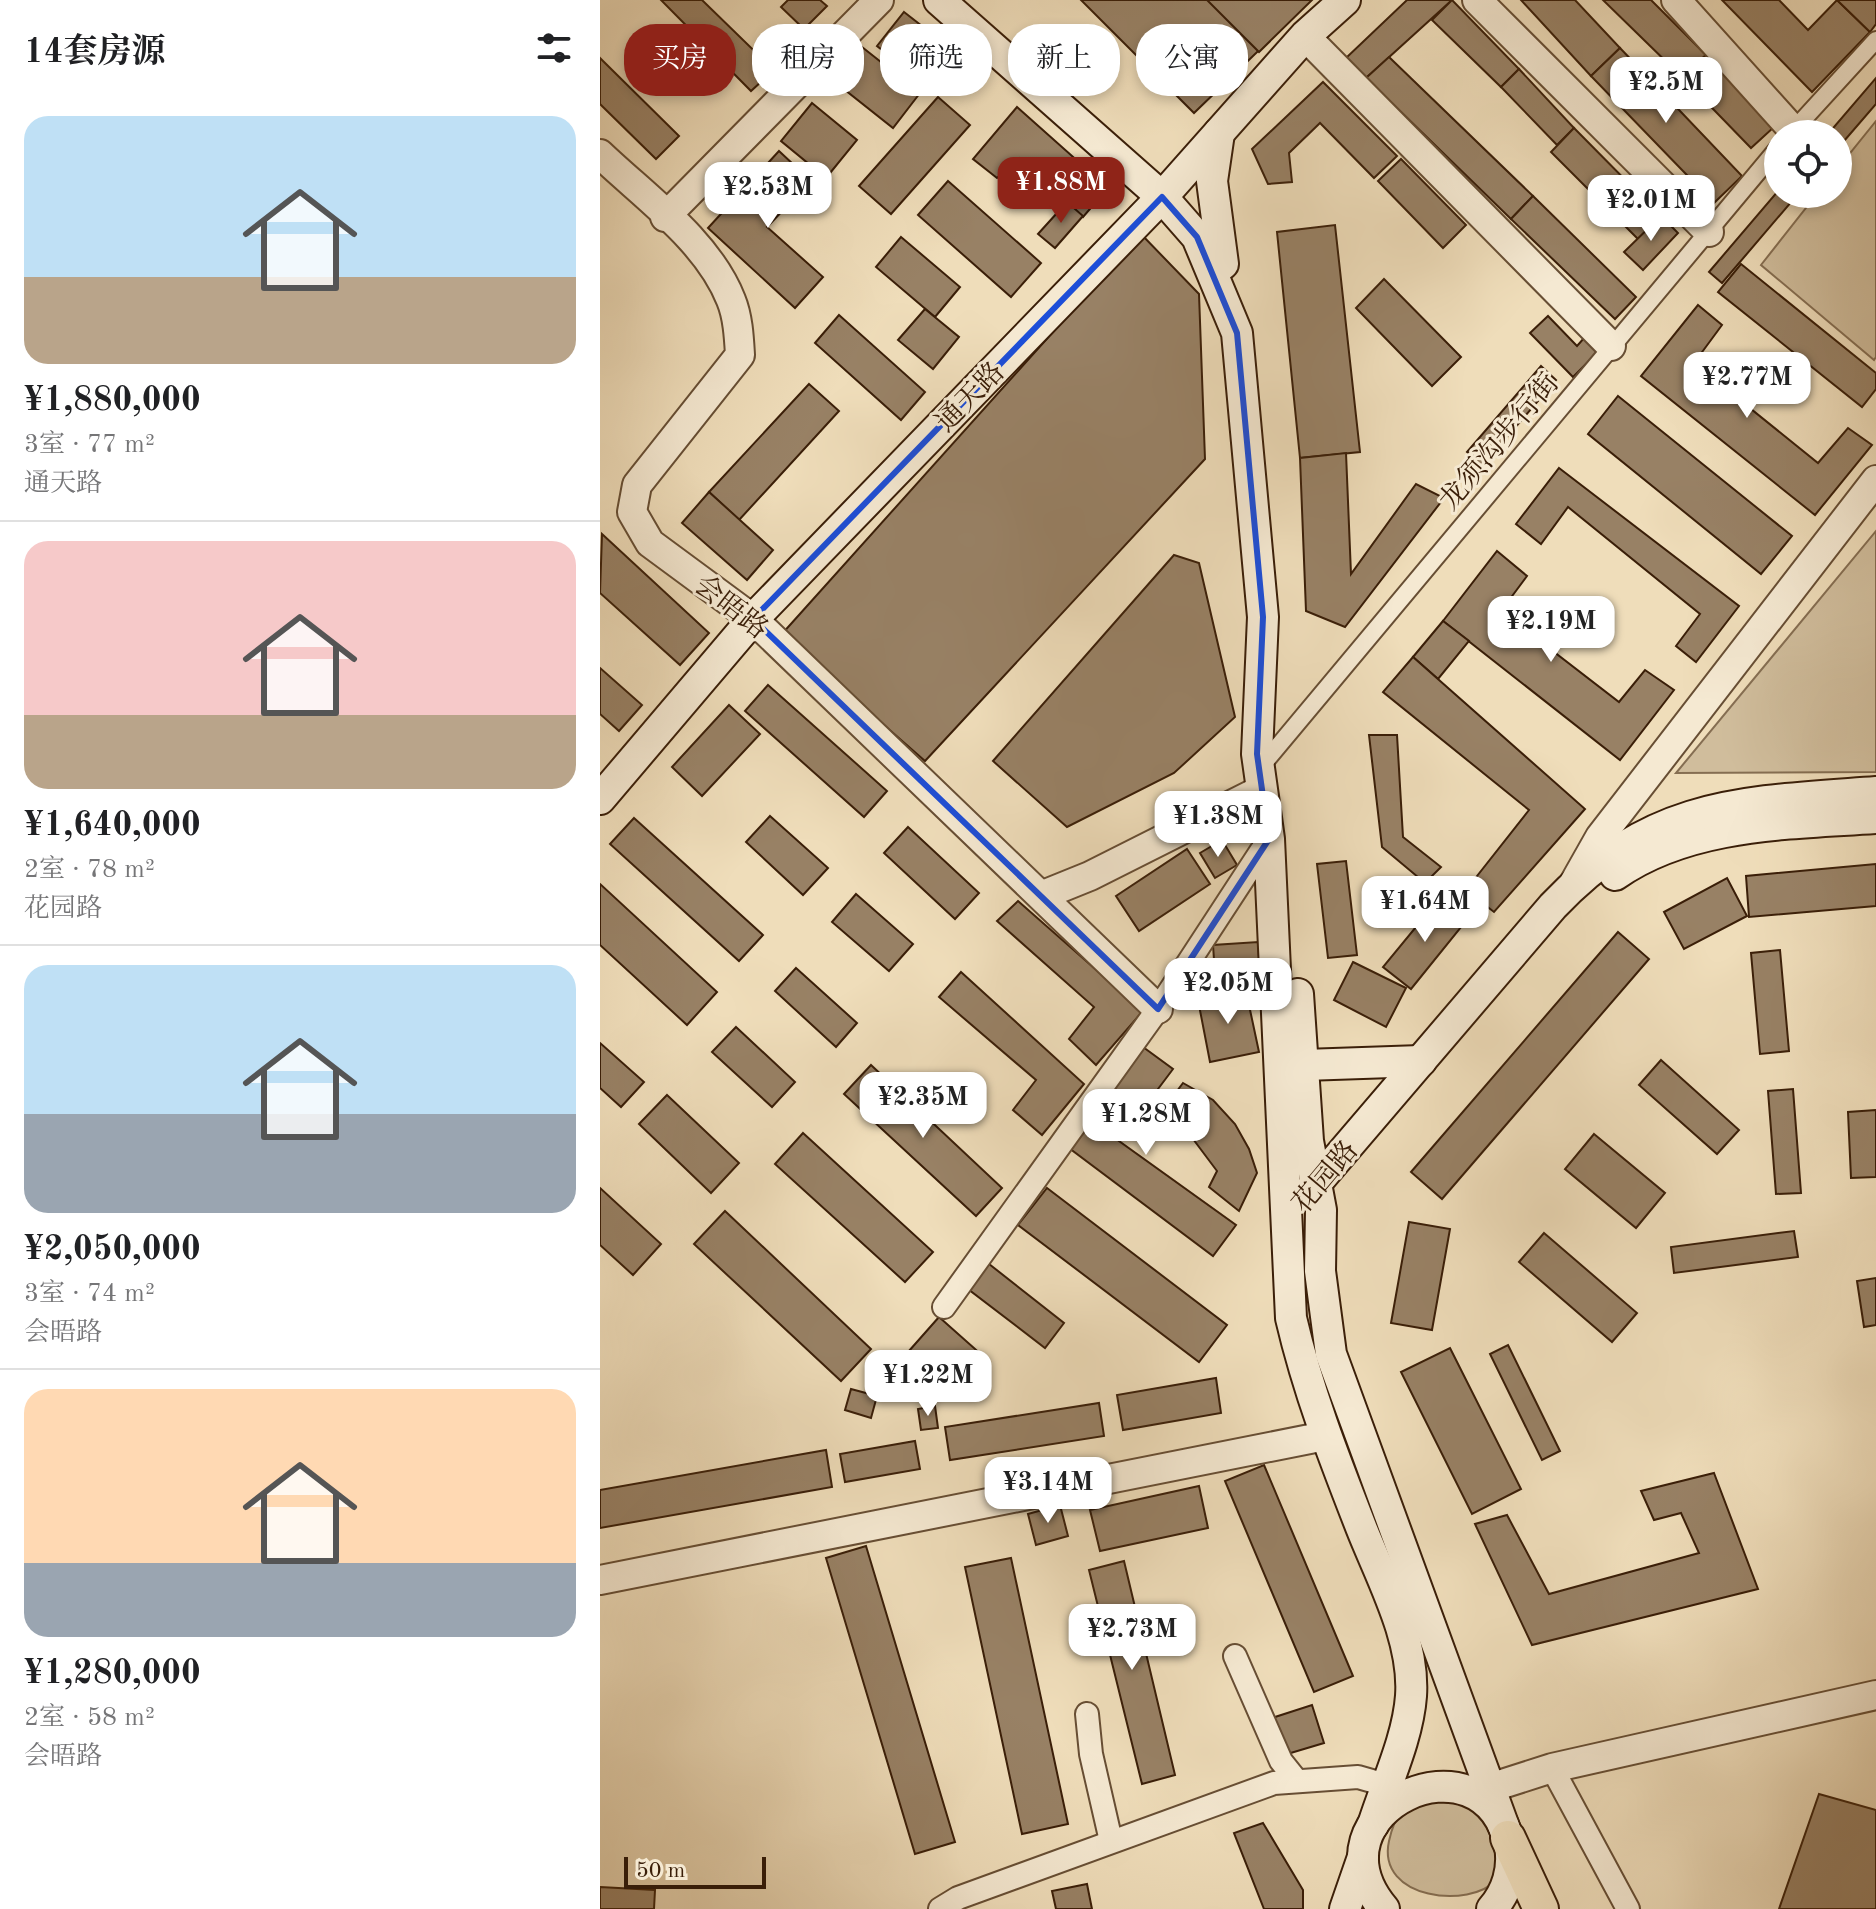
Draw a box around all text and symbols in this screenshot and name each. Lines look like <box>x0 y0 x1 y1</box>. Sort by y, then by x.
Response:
chip: 买房 <box>624 24 736 96</box>
chip: 租房 <box>752 24 864 96</box>
chip: 筛选 <box>880 24 992 96</box>
chip: 新上 <box>1008 24 1120 96</box>
chip: 公寓 <box>1136 24 1248 96</box>
icon: filters <box>532 26 576 70</box>
text: 14套房源 <box>24 36 165 70</box>
pin: ¥2.5M <box>1610 57 1722 125</box>
text: ¥2.5M <box>1628 70 1704 96</box>
map controls <box>1764 120 1852 208</box>
button: locate <box>1764 120 1852 208</box>
pin: ¥1.88M <box>996 157 1126 225</box>
pin: ¥2.53M <box>703 162 833 230</box>
icon: home <box>228 168 372 312</box>
text: ¥1.88M <box>1016 170 1106 196</box>
text: ¥2.53M <box>723 175 813 201</box>
pin: ¥2.01M <box>1586 175 1716 243</box>
text: ¥2.01M <box>1606 188 1696 214</box>
pin: ¥2.77M <box>1682 352 1812 420</box>
street label: 通天路 <box>930 356 1010 438</box>
text: ¥2.77M <box>1702 365 1792 391</box>
street label: 龙须沟步行街 <box>1433 368 1565 516</box>
text: ¥1,880,000 <box>24 384 201 418</box>
text: 3室 · 77 m² <box>24 432 155 458</box>
text: 通天路 <box>24 471 102 497</box>
street label: 会晤路 <box>688 569 774 645</box>
icon: home <box>228 593 372 737</box>
pin: ¥2.19M <box>1486 596 1616 664</box>
text: ¥2.19M <box>1506 609 1596 635</box>
pin: ¥1.38M <box>1153 791 1283 859</box>
text: ¥1.38M <box>1173 804 1263 830</box>
text: ¥1,640,000 <box>24 809 201 843</box>
text: 2室 · 78 m² <box>24 857 155 883</box>
pin: ¥1.64M <box>1360 876 1490 944</box>
text: ¥1.64M <box>1380 889 1470 915</box>
text: 花园路 <box>24 896 102 922</box>
pin: ¥2.05M <box>1163 958 1293 1026</box>
text: ¥2.05M <box>1183 971 1273 997</box>
icon: home <box>228 1017 372 1161</box>
pin: ¥2.35M <box>858 1072 988 1140</box>
text: ¥2.35M <box>878 1085 968 1111</box>
pin: ¥1.28M <box>1081 1089 1211 1157</box>
text: ¥1.28M <box>1101 1102 1191 1128</box>
street label: 花园路 <box>1286 1135 1364 1219</box>
text: ¥2,050,000 <box>24 1233 201 1267</box>
text: 3室 · 74 m² <box>24 1281 155 1307</box>
text: 会晤路 <box>24 1320 102 1346</box>
pin: ¥1.22M <box>863 1350 993 1418</box>
text: ¥1.22M <box>883 1363 973 1389</box>
icon: home <box>228 1441 372 1585</box>
pin: ¥3.14M <box>983 1457 1113 1525</box>
text: ¥3.14M <box>1003 1470 1093 1496</box>
pin: ¥2.73M <box>1067 1604 1197 1672</box>
text: ¥2.73M <box>1087 1617 1177 1643</box>
text: ¥1,280,000 <box>24 1657 201 1691</box>
text: 2室 · 58 m² <box>24 1705 155 1731</box>
text: 会晤路 <box>24 1744 102 1770</box>
scale bar <box>624 1853 766 1889</box>
text: 50 m <box>636 1860 685 1882</box>

